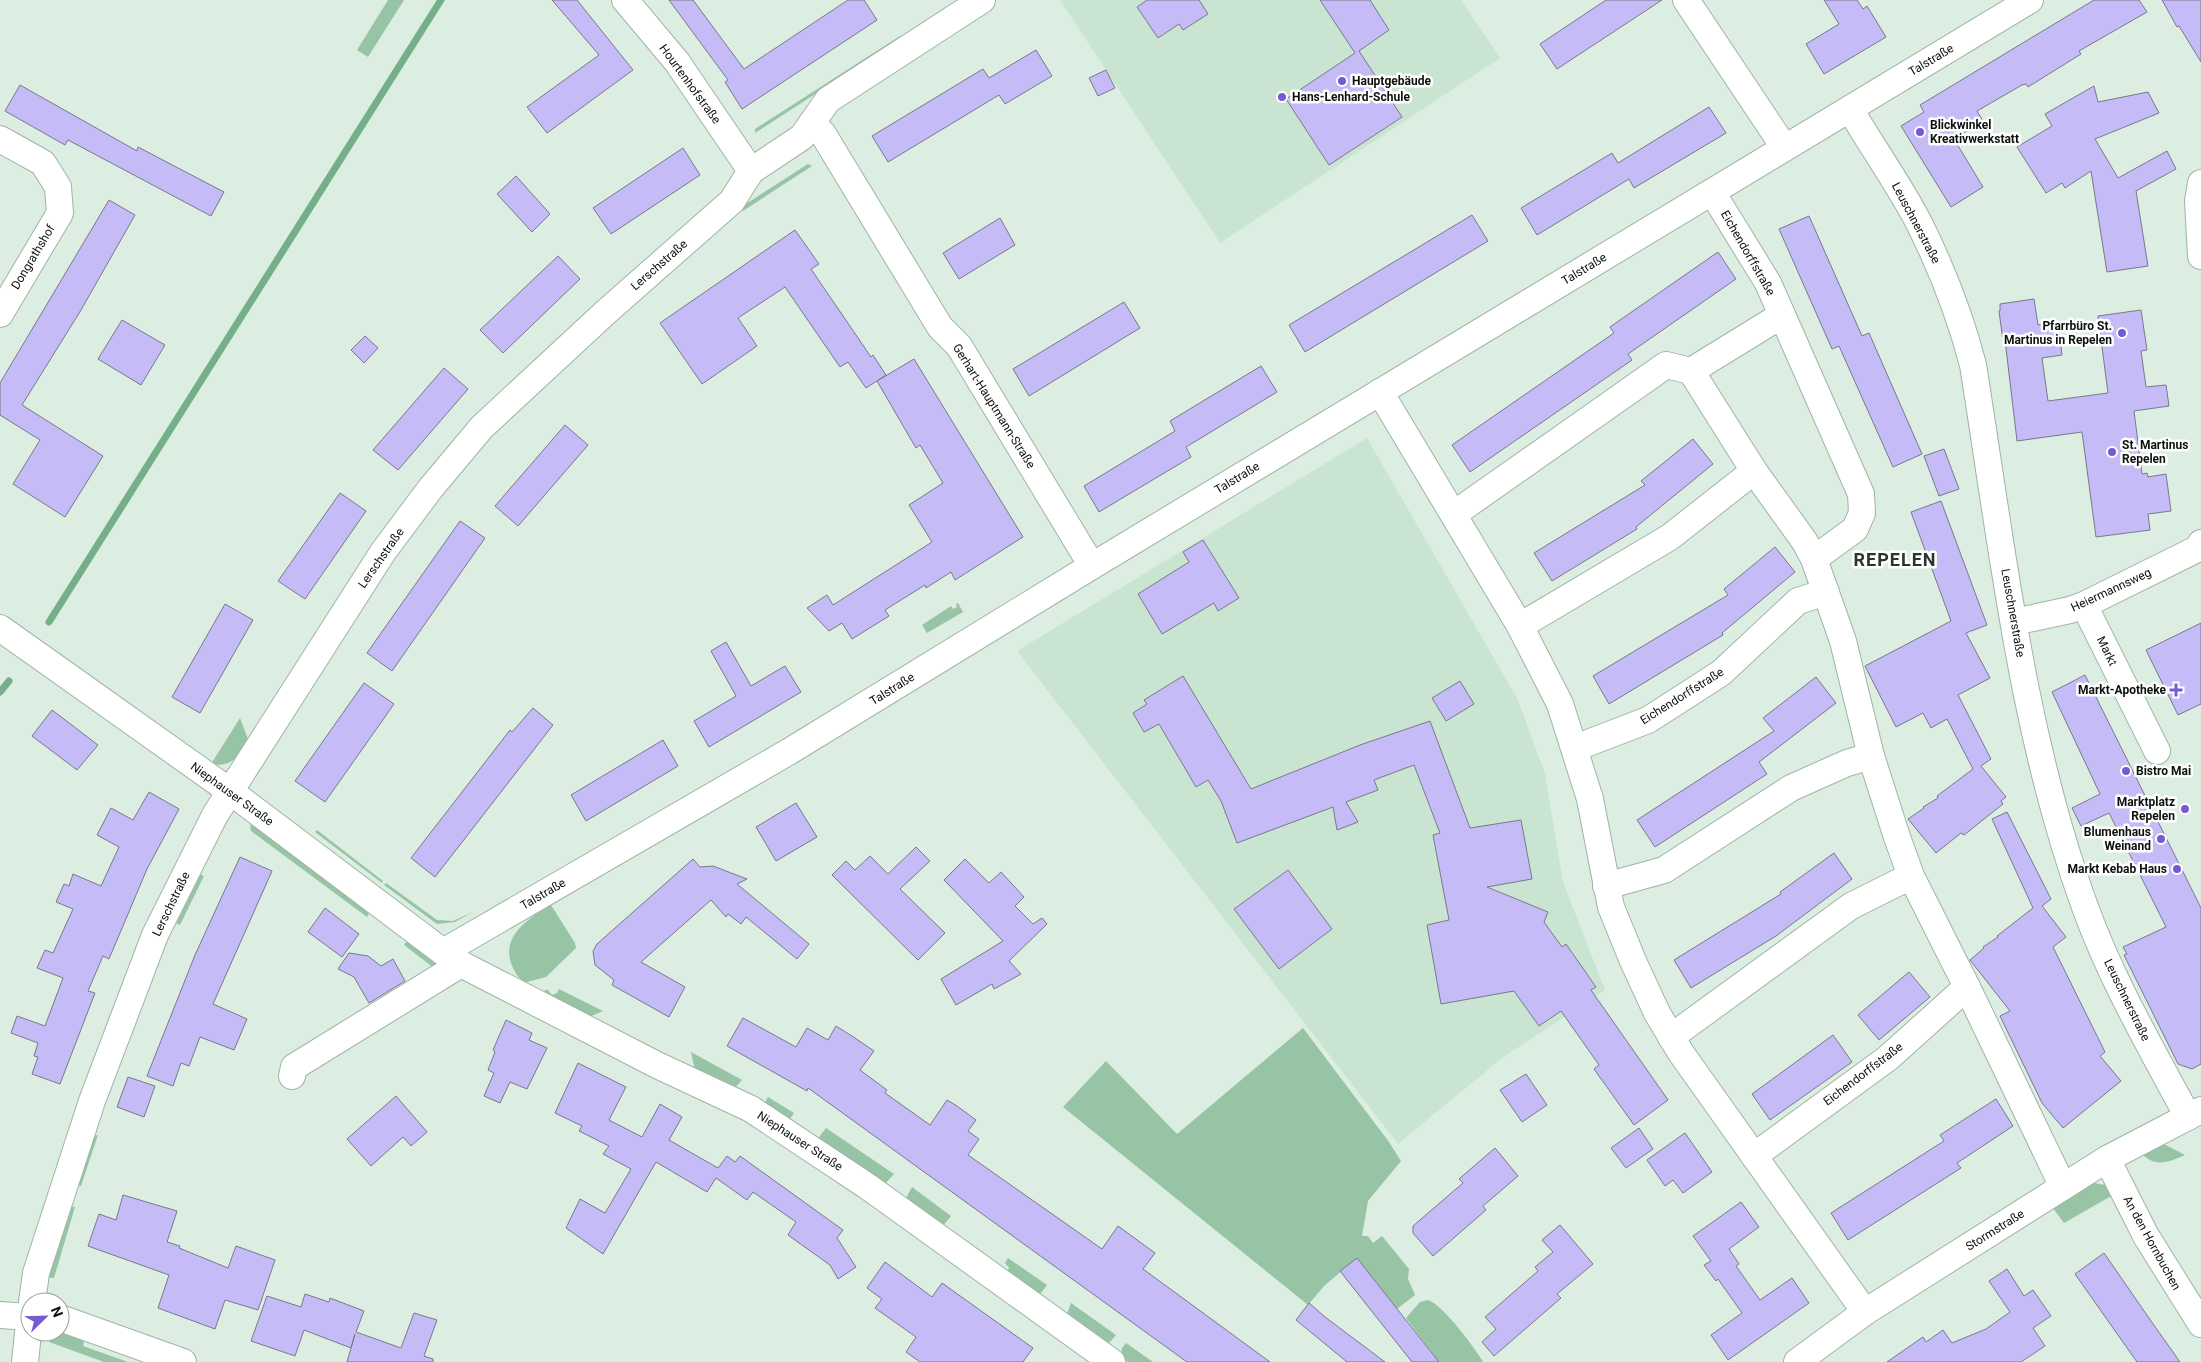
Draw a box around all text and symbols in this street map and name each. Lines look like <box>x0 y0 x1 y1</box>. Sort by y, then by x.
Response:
street label: Hourtenhofstraße <box>656 41 724 127</box>
street label: Talstraße <box>1906 41 1956 79</box>
place label: Hauptgebäude <box>1352 74 1431 88</box>
marker: Hauptgebäude <box>1336 75 1348 87</box>
place label: Hans-Lenhard-Schule <box>1292 90 1410 104</box>
marker: Hans-Lenhard-Schule <box>1276 91 1288 103</box>
place label: Blickwinkel Kreativwerkstatt <box>1930 118 2019 146</box>
marker: Blickwinkel Kreativwerkstatt <box>1914 126 1926 138</box>
street label: Leuschnerstraße <box>1889 180 1943 266</box>
street label: Eichendorffstraße <box>1718 208 1778 298</box>
street label: Dongrathshof <box>8 221 58 292</box>
street label: Lerschstraße <box>628 237 690 293</box>
street label: Talstraße <box>1559 250 1609 288</box>
place label: Pfarrbüro St. Martinus in Repelen <box>2004 319 2112 347</box>
marker: Pfarrbüro St. Martinus in Repelen <box>2116 327 2128 339</box>
street label: Gerhart-Hauptmann-Straße <box>950 341 1038 471</box>
place label: St. Martinus Repelen <box>2122 438 2188 466</box>
marker: St. Martinus Repelen <box>2106 446 2118 458</box>
street label: Talstraße <box>1212 459 1262 497</box>
street label: Lerschstraße <box>355 525 407 591</box>
district label: REPELEN <box>1854 549 1936 570</box>
street label: Heiermannsweg <box>2069 565 2153 615</box>
street label: Leuschnerstraße <box>1998 568 2028 658</box>
street label: Markt <box>2094 634 2120 668</box>
street label: Eichendorffstraße <box>1638 665 1726 727</box>
street label: Talstraße <box>867 670 917 708</box>
place label: Markt-Apotheke <box>2078 683 2167 697</box>
marker: Markt-Apotheke <box>2170 684 2182 696</box>
street label: Niephauser Straße <box>188 759 276 829</box>
place label: Bistro Mai <box>2136 764 2191 778</box>
marker: Bistro Mai <box>2120 765 2132 777</box>
place label: Marktplatz Repelen <box>2117 795 2175 823</box>
marker: Marktplatz Repelen <box>2179 803 2191 815</box>
place label: Blumenhaus Weinand <box>2084 825 2151 853</box>
marker: Blumenhaus Weinand <box>2155 833 2167 845</box>
place label: Markt Kebab Haus <box>2068 862 2167 876</box>
marker: Markt Kebab Haus <box>2171 863 2183 875</box>
street label: Lerschstraße <box>149 869 193 939</box>
street label: Talstraße <box>518 875 568 913</box>
street label: Leuschnerstraße <box>2101 957 2153 1043</box>
street label: Eichendorffstraße <box>1821 1040 1905 1108</box>
street label: Niephauser Straße <box>755 1108 845 1174</box>
street label: An den Hornbuchen <box>2120 1193 2184 1293</box>
street label: Stormstraße <box>1963 1206 2027 1254</box>
north arrow <box>20 1292 70 1342</box>
text: N <box>48 1304 66 1320</box>

